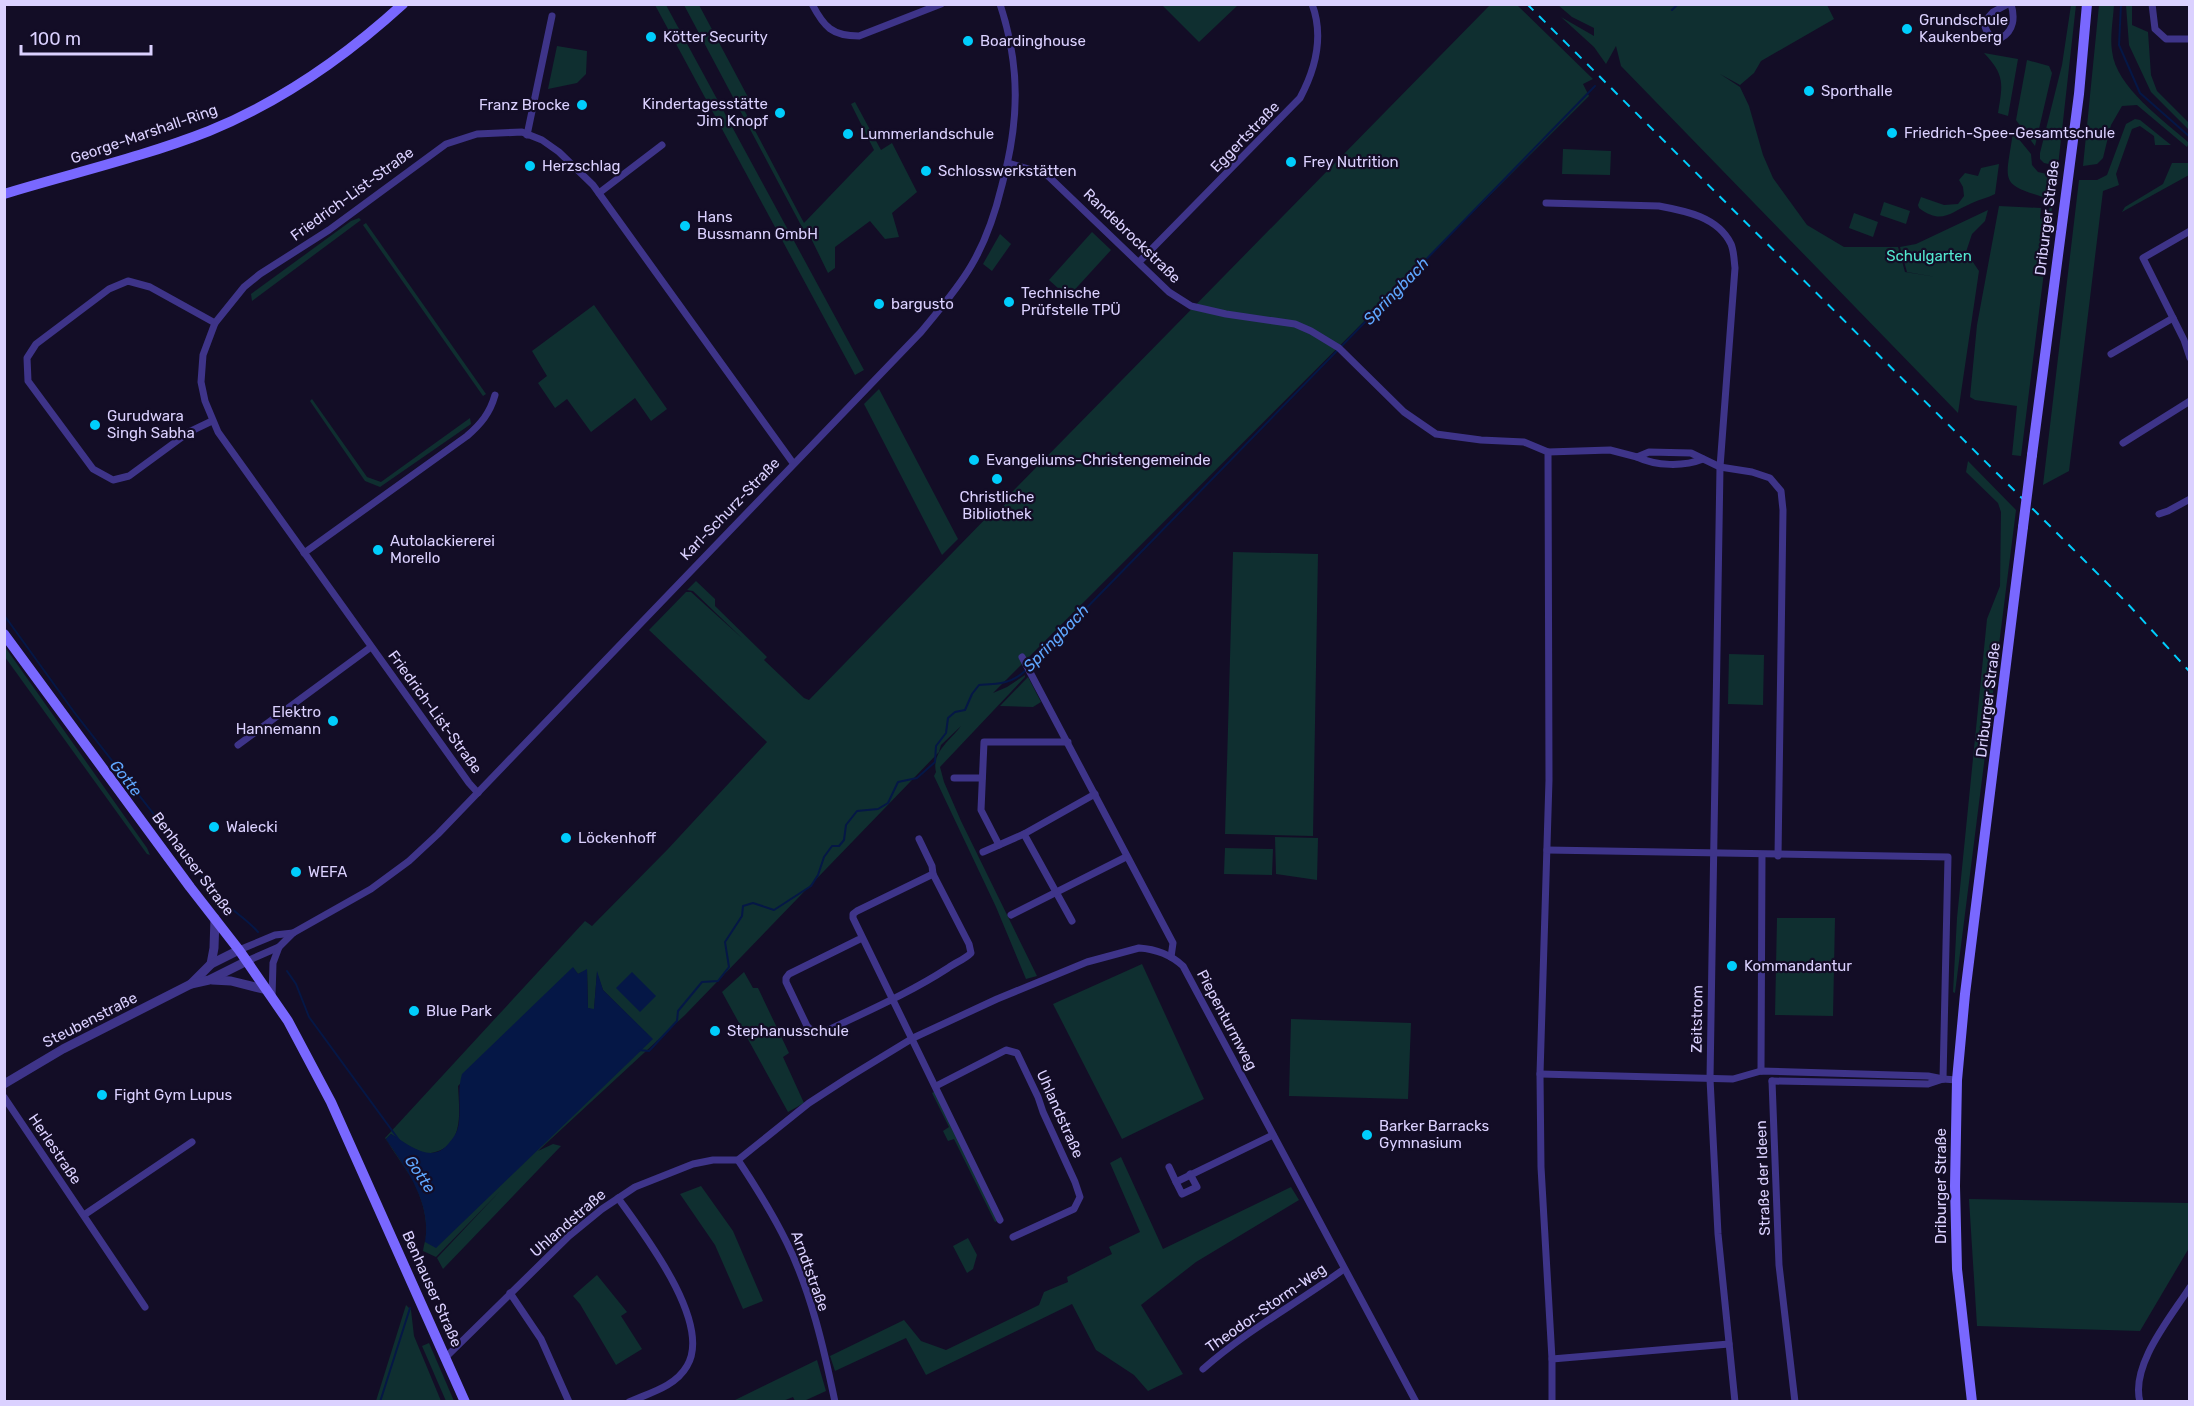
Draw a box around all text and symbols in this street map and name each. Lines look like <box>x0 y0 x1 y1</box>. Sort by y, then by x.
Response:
place label: Grundschule Kaukenberg <box>1919 11 2008 46</box>
scale bar <box>21 18 152 56</box>
marker: Grundschule Kaukenberg <box>1900 22 1914 36</box>
text: 100 m <box>30 28 81 50</box>
place label: Kötter Security <box>663 28 768 46</box>
marker: Kötter Security <box>644 30 658 44</box>
place label: Boardinghouse <box>980 32 1086 50</box>
marker: Boardinghouse <box>961 34 975 48</box>
place label: Sporthalle <box>1821 82 1893 100</box>
marker: Sporthalle <box>1802 84 1816 98</box>
place label: Kindertagesstätte Jim Knopf <box>642 95 768 130</box>
place label: Franz Brocke <box>479 96 570 114</box>
marker: Franz Brocke <box>575 98 589 112</box>
street label: Eggertstraße <box>1207 98 1283 176</box>
street label: George-Marshall-Ring <box>68 100 220 168</box>
marker: Kindertagesstätte Jim Knopf <box>773 106 787 120</box>
place label: Friedrich-Spee-Gesamtschule <box>1904 124 2115 142</box>
place label: Lummerlandschule <box>860 125 994 143</box>
marker: Friedrich-Spee-Gesamtschule <box>1885 126 1899 140</box>
marker: Lummerlandschule <box>841 127 855 141</box>
street label: Friedrich-List-Straße <box>287 143 417 245</box>
place label: Frey Nutrition <box>1303 153 1399 171</box>
marker: Frey Nutrition <box>1284 155 1298 169</box>
place label: Herzschlag <box>542 157 620 175</box>
marker: Herzschlag <box>523 159 537 173</box>
street label: Driburger Straße <box>2031 159 2063 277</box>
place label: Schlosswerkstätten <box>938 162 1077 180</box>
marker: Schlosswerkstätten <box>919 164 933 178</box>
street label: Randebrockstraße <box>1080 185 1184 287</box>
place label: Hans Bussmann GmbH <box>697 208 818 243</box>
marker: Hans Bussmann GmbH <box>678 219 692 233</box>
park label: Schulgarten <box>1886 247 1972 265</box>
water label: Springbach <box>1359 253 1433 329</box>
place label: Technische Prüfstelle TPÜ <box>1021 284 1121 319</box>
place label: bargusto <box>891 295 954 313</box>
marker: Technische Prüfstelle TPÜ <box>1002 295 1016 309</box>
marker: bargusto <box>872 297 886 311</box>
place label: Gurudwara Singh Sabha <box>107 407 195 442</box>
marker: Gurudwara Singh Sabha <box>88 418 102 432</box>
place label: Evangeliums-Christengemeinde <box>986 451 1211 469</box>
marker: Evangeliums-Christengemeinde <box>967 453 981 467</box>
street label: Karl-Schurz-Straße <box>676 454 784 564</box>
marker: Christliche Bibliothek <box>990 472 1004 486</box>
place label: Christliche Bibliothek <box>959 488 1035 523</box>
place label: Autolackiererei Morello <box>390 532 495 567</box>
marker: Autolackiererei Morello <box>371 543 385 557</box>
water label: Springbach <box>1019 600 1093 676</box>
street label: Driburger Straße <box>1972 641 2004 759</box>
street label: Friedrich-List-Straße <box>384 647 486 777</box>
place label: Elektro Hannemann <box>236 703 321 738</box>
marker: Elektro Hannemann <box>326 714 340 728</box>
water label: Gotte <box>106 756 146 800</box>
street label: Benhauser Straße <box>148 809 238 919</box>
place label: Walecki <box>226 818 278 836</box>
marker: Walecki <box>207 820 221 834</box>
place label: Löckenhoff <box>578 829 657 847</box>
marker: Löckenhoff <box>559 831 573 845</box>
place label: WEFA <box>308 863 347 881</box>
marker: WEFA <box>289 865 303 879</box>
place label: Kommandantur <box>1744 957 1852 975</box>
marker: Kommandantur <box>1725 959 1739 973</box>
street label: Piepenturmweg <box>1193 967 1261 1073</box>
street label: Zeitstrom <box>1687 985 1707 1053</box>
street label: Steubenstraße <box>40 988 140 1052</box>
place label: Blue Park <box>426 1002 492 1020</box>
marker: Blue Park <box>407 1004 421 1018</box>
place label: Stephanusschule <box>727 1022 849 1040</box>
marker: Stephanusschule <box>708 1024 722 1038</box>
street label: Uhlandstraße <box>1033 1067 1087 1161</box>
place label: Fight Gym Lupus <box>114 1086 233 1104</box>
marker: Fight Gym Lupus <box>95 1088 109 1102</box>
street label: Herlestraße <box>25 1110 85 1188</box>
place label: Barker Barracks Gymnasium <box>1379 1117 1490 1152</box>
street label: Straße der Ideen <box>1752 1120 1774 1236</box>
marker: Barker Barracks Gymnasium <box>1360 1128 1374 1142</box>
street label: Driburger Straße <box>1932 1128 1950 1244</box>
water label: Gotte <box>401 1152 439 1196</box>
street label: Uhlandstraße <box>527 1185 609 1261</box>
street label: Benhauser Straße <box>398 1228 466 1350</box>
street label: Arndtstraße <box>787 1228 833 1314</box>
street label: Theodor-Storm-Weg <box>1202 1260 1330 1356</box>

